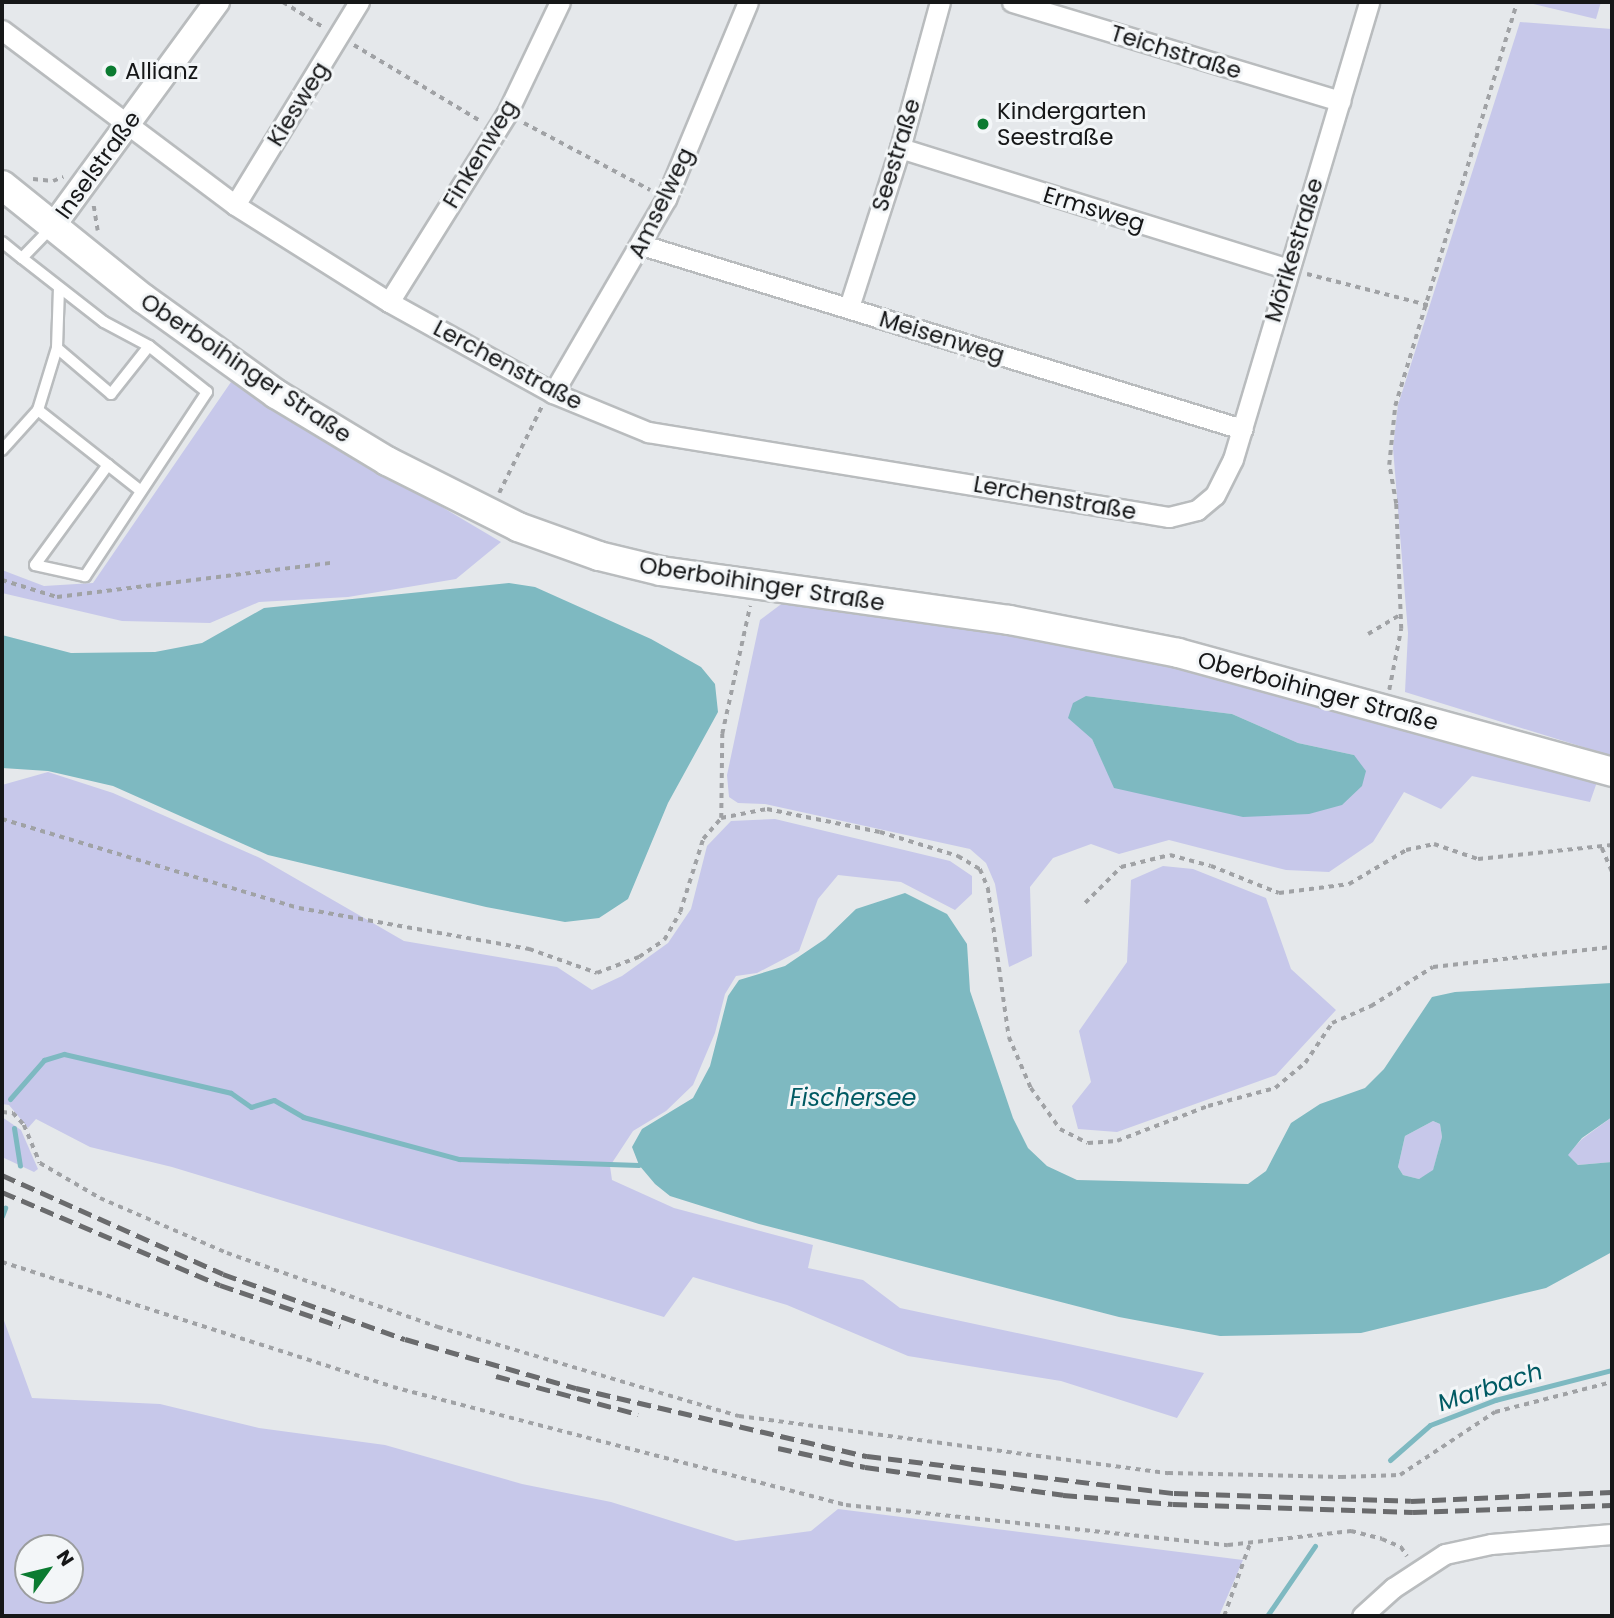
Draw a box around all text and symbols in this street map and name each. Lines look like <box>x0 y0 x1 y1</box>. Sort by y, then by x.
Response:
street label: Teichstraße <box>1107 19 1245 85</box>
place label: Allianz <box>125 57 198 85</box>
street label: Kiesweg <box>261 57 335 151</box>
marker: Allianz <box>103 63 119 79</box>
street label: Finkenweg <box>437 95 523 213</box>
street label: Seestraße <box>866 95 926 215</box>
place label: Kindergarten Seestraße <box>997 97 1147 151</box>
street label: Inselstraße <box>50 106 146 224</box>
marker: Kindergarten Seestraße <box>975 116 991 132</box>
street label: Amselweg <box>622 143 700 263</box>
street label: Mörikestraße <box>1259 175 1329 325</box>
street label: Ermsweg <box>1040 180 1148 238</box>
street label: Oberboihinger Straße <box>136 287 356 449</box>
street label: Meisenweg <box>876 305 1008 369</box>
street label: Lerchenstraße <box>429 314 587 416</box>
street label: Lerchenstraße <box>971 470 1139 526</box>
street label: Oberboihinger Straße <box>637 551 887 617</box>
street label: Oberboihinger Straße <box>1195 646 1441 736</box>
water label: Fischersee <box>790 1084 916 1112</box>
water label: Marbach <box>1434 1357 1546 1417</box>
north arrow <box>14 1534 84 1604</box>
text: N <box>50 1545 80 1572</box>

